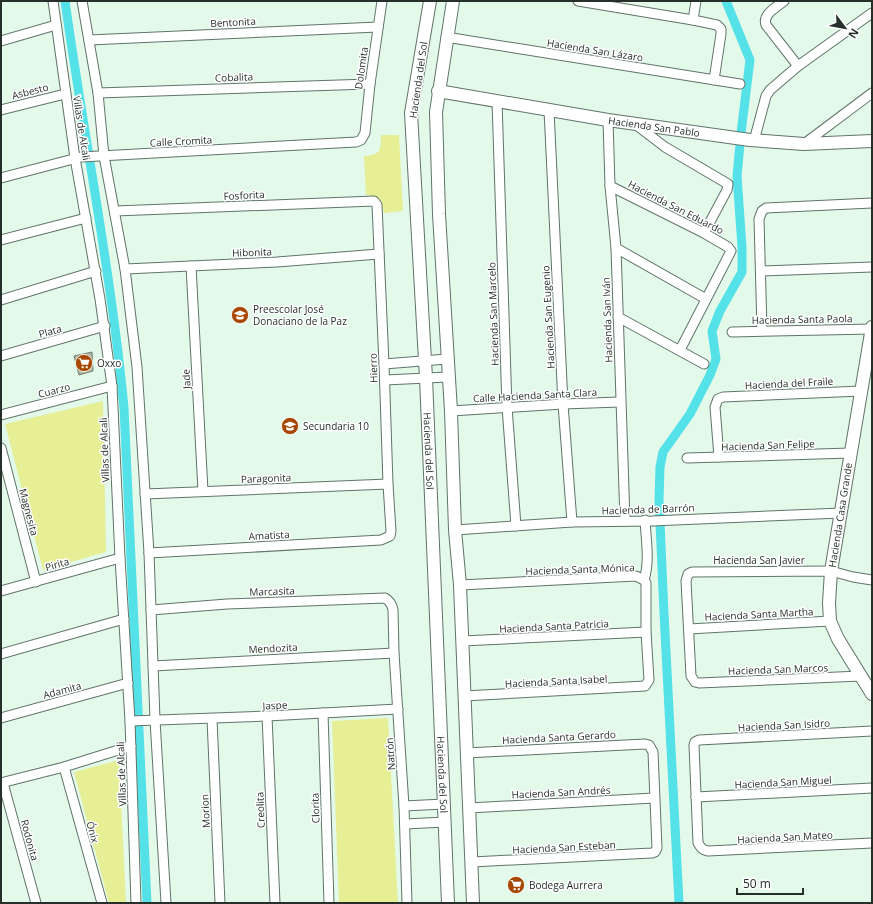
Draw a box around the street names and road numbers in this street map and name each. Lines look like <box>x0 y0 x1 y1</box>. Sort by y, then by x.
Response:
street label: Bentonita <box>210 14 256 30</box>
street label: Hacienda San Lázaro <box>546 35 644 65</box>
street label: Hacienda del Sol <box>406 41 430 119</box>
street label: Dolomita <box>351 46 371 90</box>
street label: Cobalita <box>215 69 253 85</box>
street label: Asbesto <box>10 80 50 102</box>
street label: Villas de Alcali <box>70 95 94 161</box>
street label: Hacienda San Pablo <box>607 113 701 140</box>
street label: Calle Cromita <box>149 132 213 150</box>
street label: Hacienda San Eduardo <box>626 177 726 237</box>
street label: Fosforita <box>223 187 265 203</box>
street label: Hibonita <box>232 244 272 260</box>
street label: Hacienda San Marcelo <box>484 262 502 366</box>
street label: Hacienda San Eugenio <box>538 265 558 369</box>
street label: Hacienda San Iván <box>599 277 615 363</box>
street label: Hacienda Santa Paola <box>751 311 853 327</box>
street label: Plata <box>37 321 63 341</box>
street label: Hierro <box>365 353 381 383</box>
street label: Jade <box>178 368 194 390</box>
street label: Hacienda del Fraile <box>744 374 834 392</box>
street label: Cuarzo <box>36 379 72 401</box>
street label: Calle Hacienda Santa Clara <box>473 385 597 405</box>
street label: Hacienda del Sol <box>420 412 438 490</box>
street label: Villas de Alcali <box>96 417 112 483</box>
street label: Hacienda San Felipe <box>721 436 815 454</box>
street label: Hacienda Casa Grande <box>825 461 855 568</box>
street label: Paragonita <box>241 470 291 486</box>
street label: Magnesita <box>16 487 42 537</box>
street label: Hacienda de Barrón <box>601 500 695 518</box>
street label: Amatista <box>248 527 290 543</box>
street label: Hacienda San Javier <box>713 553 805 567</box>
street label: Pirita <box>43 554 71 574</box>
street label: Hacienda Santa Mónica <box>525 560 635 578</box>
street label: Marcasita <box>249 583 295 599</box>
street label: Hacienda Santa Martha <box>704 604 814 624</box>
street label: Hacienda Santa Patricia <box>499 616 609 636</box>
street label: Mendozita <box>248 640 298 656</box>
street label: Hacienda San Marcos <box>728 660 829 678</box>
street label: Hacienda Santa Isabel <box>504 671 608 691</box>
street label: Adamita <box>41 678 83 702</box>
street label: Jaspe <box>261 697 288 713</box>
street label: Hacienda San Isidro <box>738 716 830 734</box>
street label: Hacienda Santa Gerardo <box>502 727 616 747</box>
street label: Hacienda del Sol <box>434 736 451 814</box>
street label: Natrón <box>382 737 398 771</box>
street label: Villas de Alcali <box>113 741 129 807</box>
street label: Hacienda San Miguel <box>734 772 832 792</box>
street label: Hacienda San Andrés <box>511 782 611 802</box>
street label: Creolita <box>252 792 268 828</box>
street label: Clorita <box>307 792 323 824</box>
street label: Morion <box>197 794 213 828</box>
street label: Rodonita <box>18 818 42 862</box>
street label: Ónix <box>83 820 103 845</box>
street label: Hacienda San Mateo <box>737 828 833 846</box>
street label: Hacienda San Esteban <box>512 837 616 857</box>

